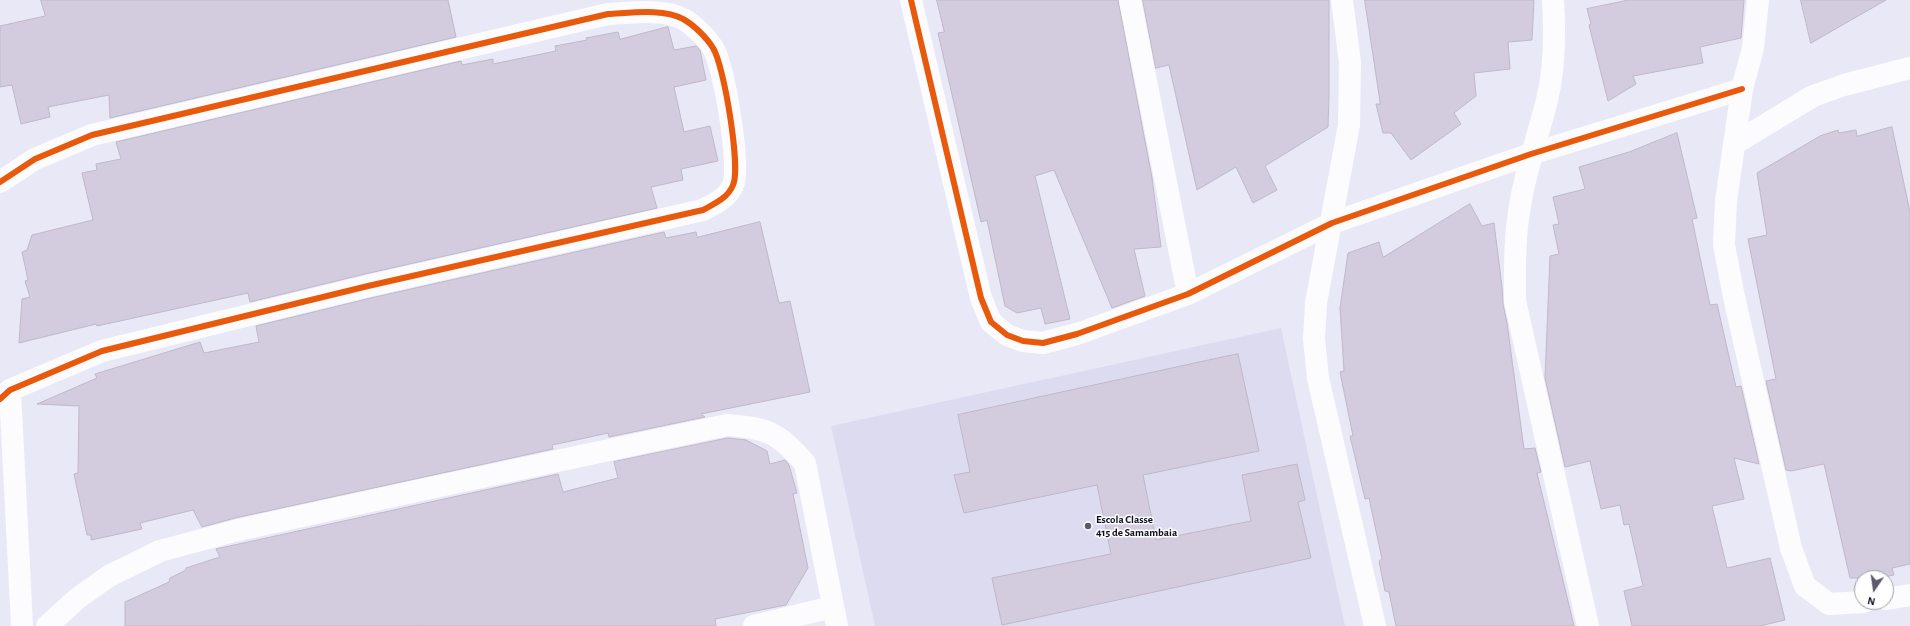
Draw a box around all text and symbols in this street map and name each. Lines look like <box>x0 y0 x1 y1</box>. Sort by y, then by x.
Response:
place label: Escola Classe 415 de Samambaia <box>1096 513 1177 539</box>
marker: Escola Classe 415 de Samambaia <box>1083 521 1093 531</box>
north arrow <box>1854 570 1894 610</box>
text: N <box>1866 595 1876 607</box>

